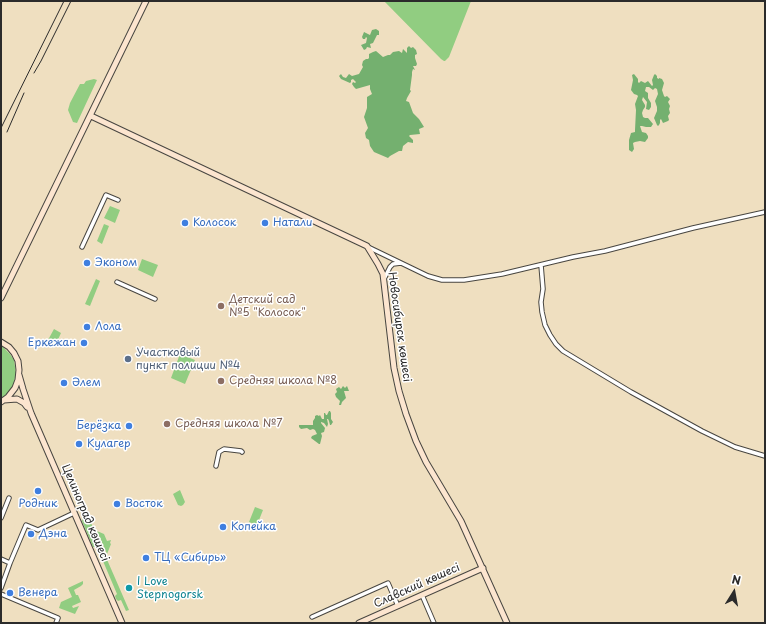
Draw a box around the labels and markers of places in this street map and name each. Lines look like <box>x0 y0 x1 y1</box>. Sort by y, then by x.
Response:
place label: Колосок <box>193 216 236 230</box>
place label: Натали <box>273 216 312 230</box>
marker: Колосок <box>180 218 190 228</box>
marker: Натали <box>260 218 270 228</box>
place label: Эконом <box>95 256 137 270</box>
marker: Эконом <box>82 258 92 268</box>
place label: Детский сад №5 "Колосок" <box>229 293 306 319</box>
marker: Детский сад №5 "Колосок" <box>216 301 226 311</box>
place label: Лола <box>95 320 121 334</box>
marker: Лола <box>82 322 92 332</box>
place label: Еркежан <box>28 336 76 350</box>
marker: Еркежан <box>79 338 89 348</box>
place label: Участковый пункт полиции №4 <box>136 346 240 372</box>
marker: Участковый пункт полиции №4 <box>123 354 133 364</box>
place label: Средняя школа №8 <box>229 374 337 388</box>
place label: Әлем <box>72 376 101 390</box>
marker: Средняя школа №8 <box>216 376 226 386</box>
marker: Әлем <box>59 378 69 388</box>
place label: Средняя школа №7 <box>175 417 283 431</box>
place label: Берёзка <box>77 419 121 433</box>
marker: Средняя школа №7 <box>162 419 172 429</box>
marker: Берёзка <box>124 421 134 431</box>
place label: Кулагер <box>87 437 130 451</box>
marker: Кулагер <box>74 439 84 449</box>
marker: Родник <box>33 486 43 496</box>
place label: Родник <box>19 497 57 511</box>
place label: Восток <box>125 497 163 511</box>
marker: Восток <box>112 499 122 509</box>
place label: Копейка <box>231 520 276 534</box>
marker: Копейка <box>218 522 228 532</box>
place label: Дэна <box>39 527 67 541</box>
marker: Дэна <box>26 529 36 539</box>
place label: ТЦ «Сибирь» <box>154 551 226 565</box>
marker: ТЦ «Сибирь» <box>141 553 151 563</box>
place label: I Love Stepnogorsk <box>137 575 203 601</box>
marker: I Love Stepnogorsk <box>124 583 134 593</box>
place label: Венера <box>18 586 58 600</box>
marker: Венера <box>5 588 15 598</box>

